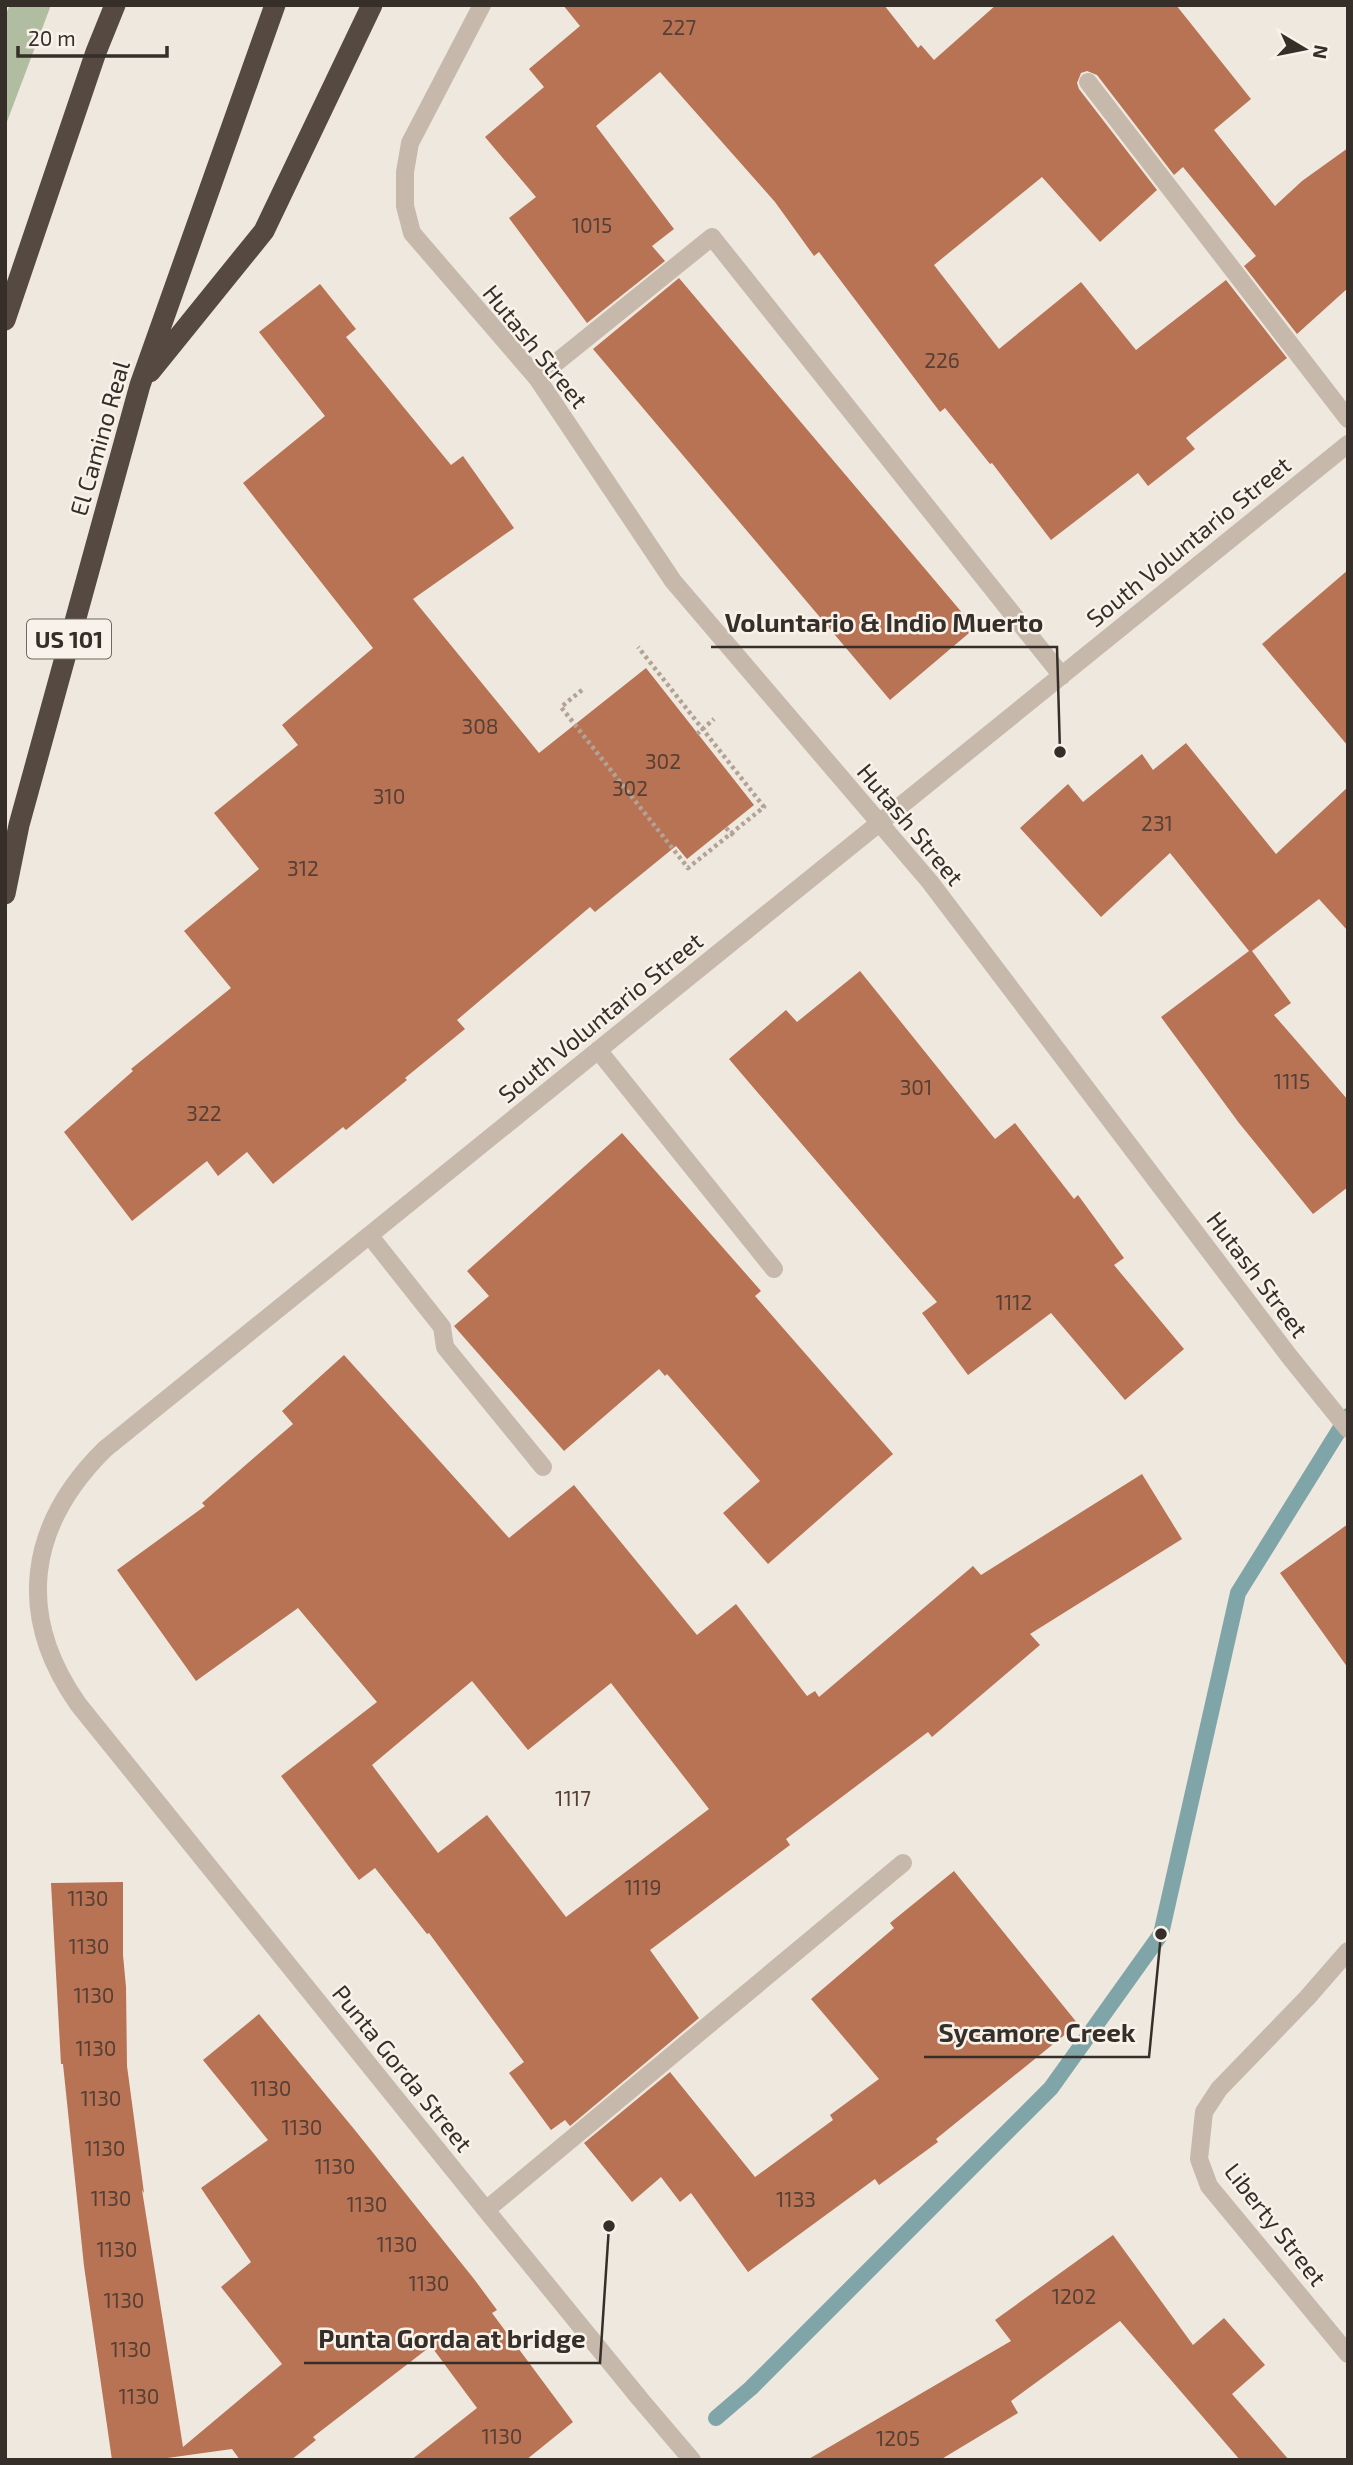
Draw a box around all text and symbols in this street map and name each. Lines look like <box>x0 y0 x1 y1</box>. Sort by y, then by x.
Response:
scale bar <box>18 14 166 58</box>
house number: 227 <box>662 14 696 39</box>
north arrow <box>1269 14 1339 84</box>
text: 20 m <box>28 25 76 50</box>
text: N <box>1309 43 1334 61</box>
house number: 1015 <box>572 212 612 237</box>
street label: Hutash Street <box>477 279 595 413</box>
house number: 226 <box>924 347 960 372</box>
street label: El Camino Real <box>63 357 135 519</box>
street label: South Voluntario Street <box>1080 450 1296 632</box>
callout: Voluntario & Indio Muerto <box>711 600 1057 647</box>
text: Voluntario & Indio Muerto <box>725 606 1043 637</box>
road number: US 101 <box>27 620 111 659</box>
house number: 308 <box>461 713 499 738</box>
house number: 302 <box>645 748 681 773</box>
street label: Hutash Street <box>852 757 970 891</box>
house number: 302 <box>612 775 648 800</box>
house number: 310 <box>373 783 405 808</box>
house number: 231 <box>1141 810 1173 835</box>
house number: 312 <box>287 855 319 880</box>
street label: South Voluntario Street <box>492 926 708 1108</box>
house number: 1115 <box>1274 1068 1310 1093</box>
house number: 301 <box>900 1074 932 1099</box>
house number: 322 <box>186 1100 222 1125</box>
street label: Hutash Street <box>1201 1205 1315 1343</box>
house number: 1112 <box>996 1289 1032 1314</box>
house number: 1117 <box>555 1785 591 1810</box>
house number: 1119 <box>624 1874 662 1899</box>
house number: 1130 <box>67 1885 109 1910</box>
house number: 1130 <box>68 1933 110 1958</box>
street label: Punta Gorda Street <box>327 1979 479 2157</box>
house number: 1130 <box>73 1982 115 2007</box>
callout: Sycamore Creek <box>924 2010 1149 2057</box>
text: Sycamore Creek <box>938 2016 1136 2048</box>
house number: 1130 <box>75 2035 117 2060</box>
house number: 1130 <box>250 2075 292 2100</box>
house number: 1130 <box>80 2085 122 2110</box>
house number: 1130 <box>281 2114 323 2139</box>
house number: 1130 <box>84 2135 126 2160</box>
house number: 1130 <box>314 2153 356 2178</box>
street label: Liberty Street <box>1219 2157 1333 2291</box>
house number: 1130 <box>90 2185 132 2210</box>
house number: 1133 <box>776 2186 816 2211</box>
house number: 1130 <box>346 2191 388 2216</box>
house number: 1130 <box>376 2231 418 2256</box>
house number: 1130 <box>96 2236 138 2261</box>
house number: 1130 <box>408 2270 450 2295</box>
house number: 1202 <box>1052 2283 1096 2308</box>
house number: 1130 <box>103 2287 145 2312</box>
callout: Punta Gorda at bridge <box>304 2316 600 2363</box>
text: Punta Gorda at bridge <box>318 2322 586 2353</box>
house number: 1130 <box>110 2336 152 2361</box>
house number: 1130 <box>118 2383 160 2408</box>
house number: 1130 <box>481 2423 523 2448</box>
house number: 1205 <box>876 2425 920 2450</box>

